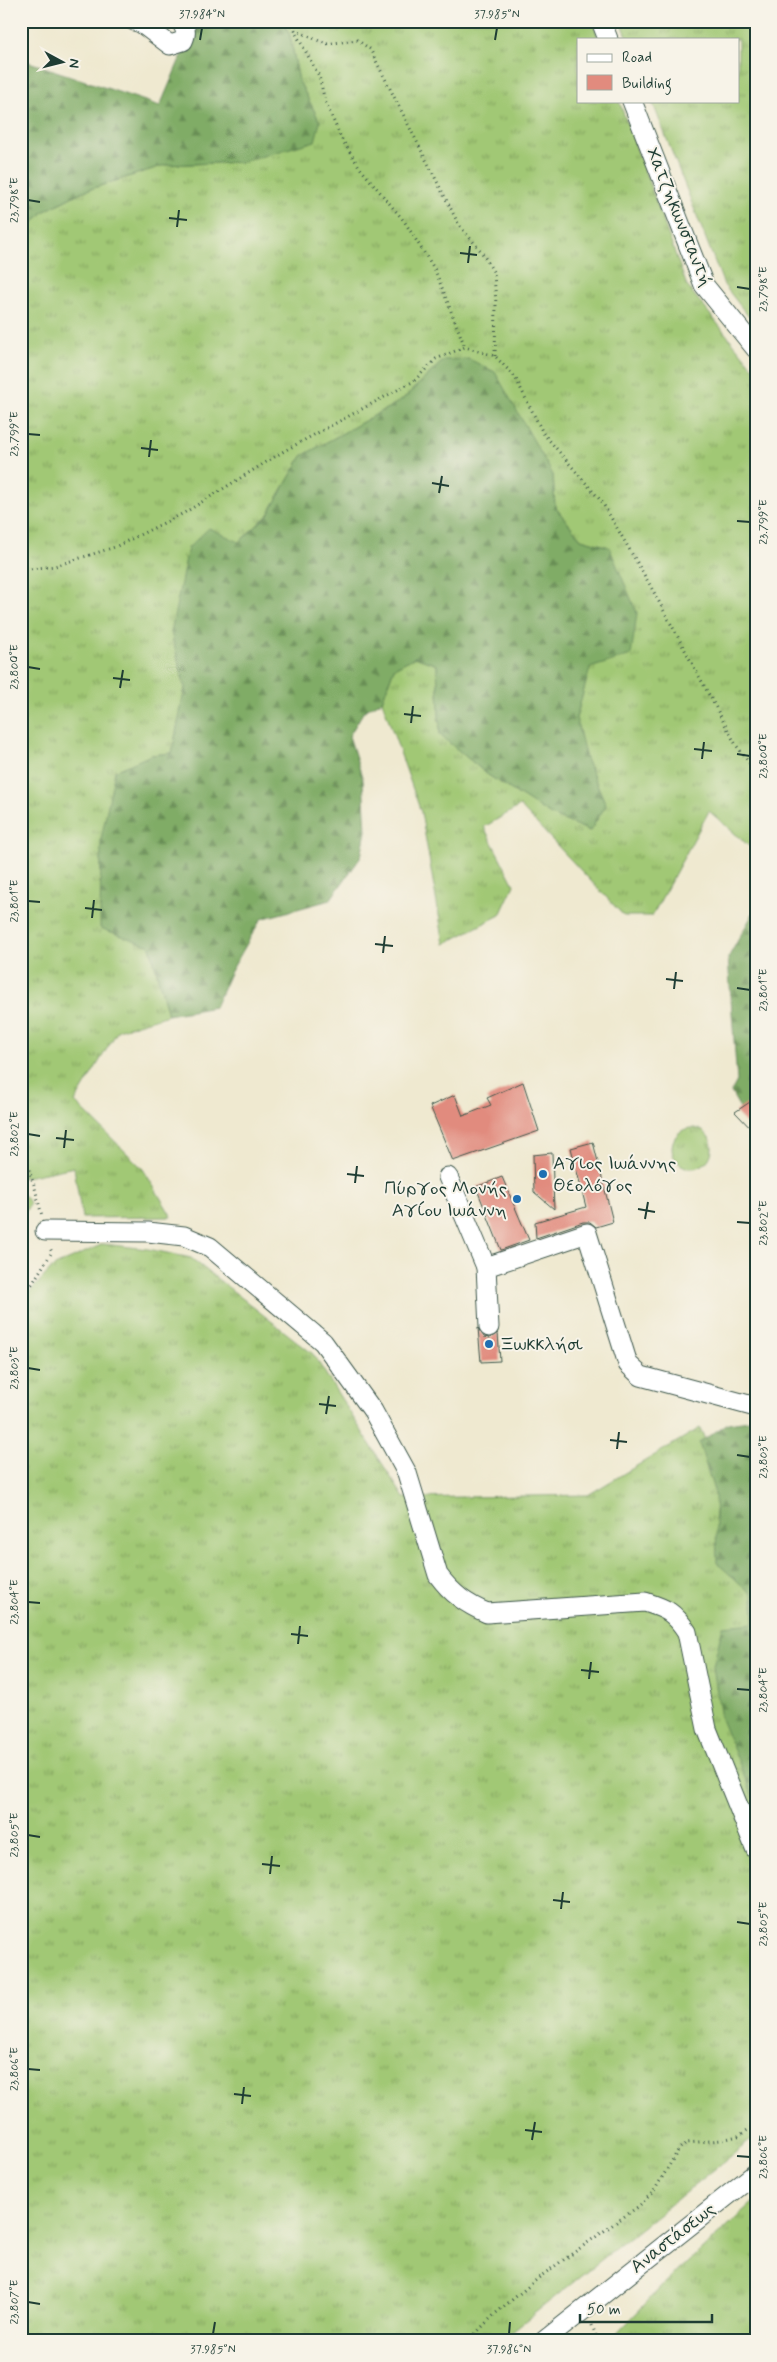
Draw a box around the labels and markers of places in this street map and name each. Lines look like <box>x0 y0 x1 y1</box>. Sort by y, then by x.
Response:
place label: Αγιος Ιωάννης Θεολόγος <box>553 1151 676 1198</box>
marker: Αγιος Ιωάννης Θεολόγος <box>537 1168 549 1180</box>
place label: Πύργος Μονής Αγίου Ιωάννη <box>384 1176 507 1223</box>
marker: Πύργος Μονής Αγίου Ιωάννη <box>511 1193 523 1205</box>
place label: Ξωκκλήσι <box>499 1332 583 1357</box>
marker: Ξωκκλήσι <box>483 1338 495 1350</box>

